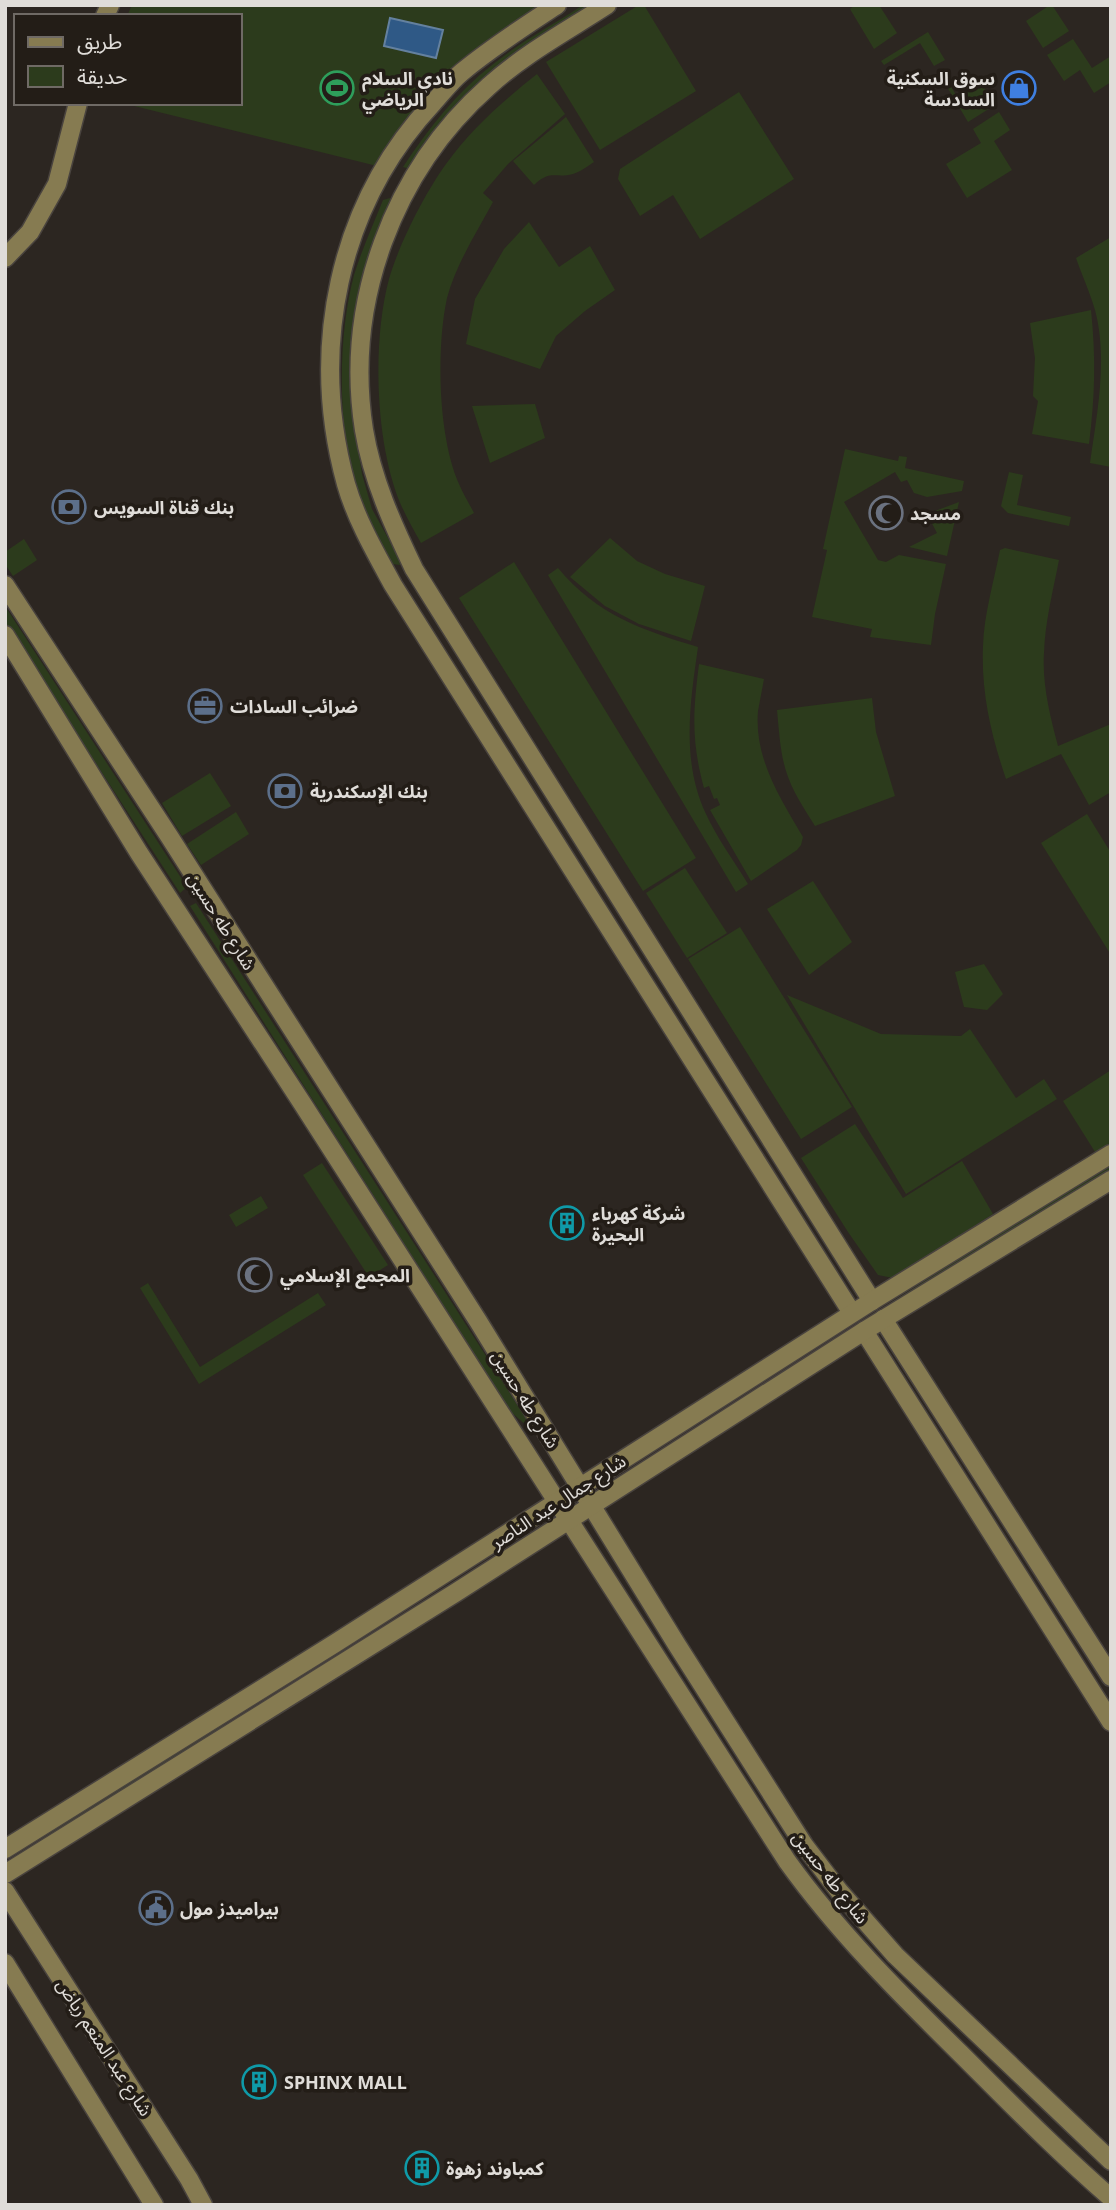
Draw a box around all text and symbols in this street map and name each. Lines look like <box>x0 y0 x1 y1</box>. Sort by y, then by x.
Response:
legend <box>14 14 242 105</box>
text: طريق <box>77 27 122 55</box>
text: حديقة <box>77 62 127 90</box>
place label: نادي السلام الرياضي <box>362 66 453 114</box>
place label: سوق السكنية السادسة <box>887 66 995 111</box>
sports icon: نادي السلام الرياضي <box>318 69 356 107</box>
shop icon: سوق السكنية السادسة <box>1000 69 1038 107</box>
bank icon: بنك قناة السويس <box>50 488 88 526</box>
mosque icon: مسجد <box>867 494 905 532</box>
place label: بنك قناة السويس <box>94 495 234 519</box>
place label: مسجد <box>910 501 961 525</box>
office icon: ضرائب السادات <box>186 687 224 725</box>
place label: ضرائب السادات <box>230 694 358 718</box>
bank icon: بنك الإسكندرية <box>266 772 304 810</box>
place label: بنك الإسكندرية <box>310 779 428 804</box>
street label: شارع طه حسين <box>180 868 262 976</box>
place label: شركة كهرباء البحيرة <box>592 1201 685 1246</box>
building icon: شركة كهرباء البحيرة <box>548 1204 586 1242</box>
mosque icon: المجمع الإسلامي <box>236 1256 274 1294</box>
place label: المجمع الإسلامي <box>280 1263 410 1290</box>
street label: شارع طه حسين <box>484 1346 566 1454</box>
street label: شارع جمال عبد الناصر <box>485 1448 632 1557</box>
street label: شارع طه حسين <box>785 1826 875 1930</box>
public building icon: بيراميدز مول <box>137 1889 175 1927</box>
place label: بيراميدز مول <box>180 1896 279 1920</box>
street label: شارع عبد المنعم رياض <box>49 1974 158 2122</box>
building icon: SPHINX MALL <box>240 2063 278 2101</box>
place label: SPHINX MALL <box>284 2070 407 2094</box>
building icon: كمباوند زهوة <box>403 2149 441 2187</box>
place label: كمباوند زهوة <box>446 2156 545 2180</box>

